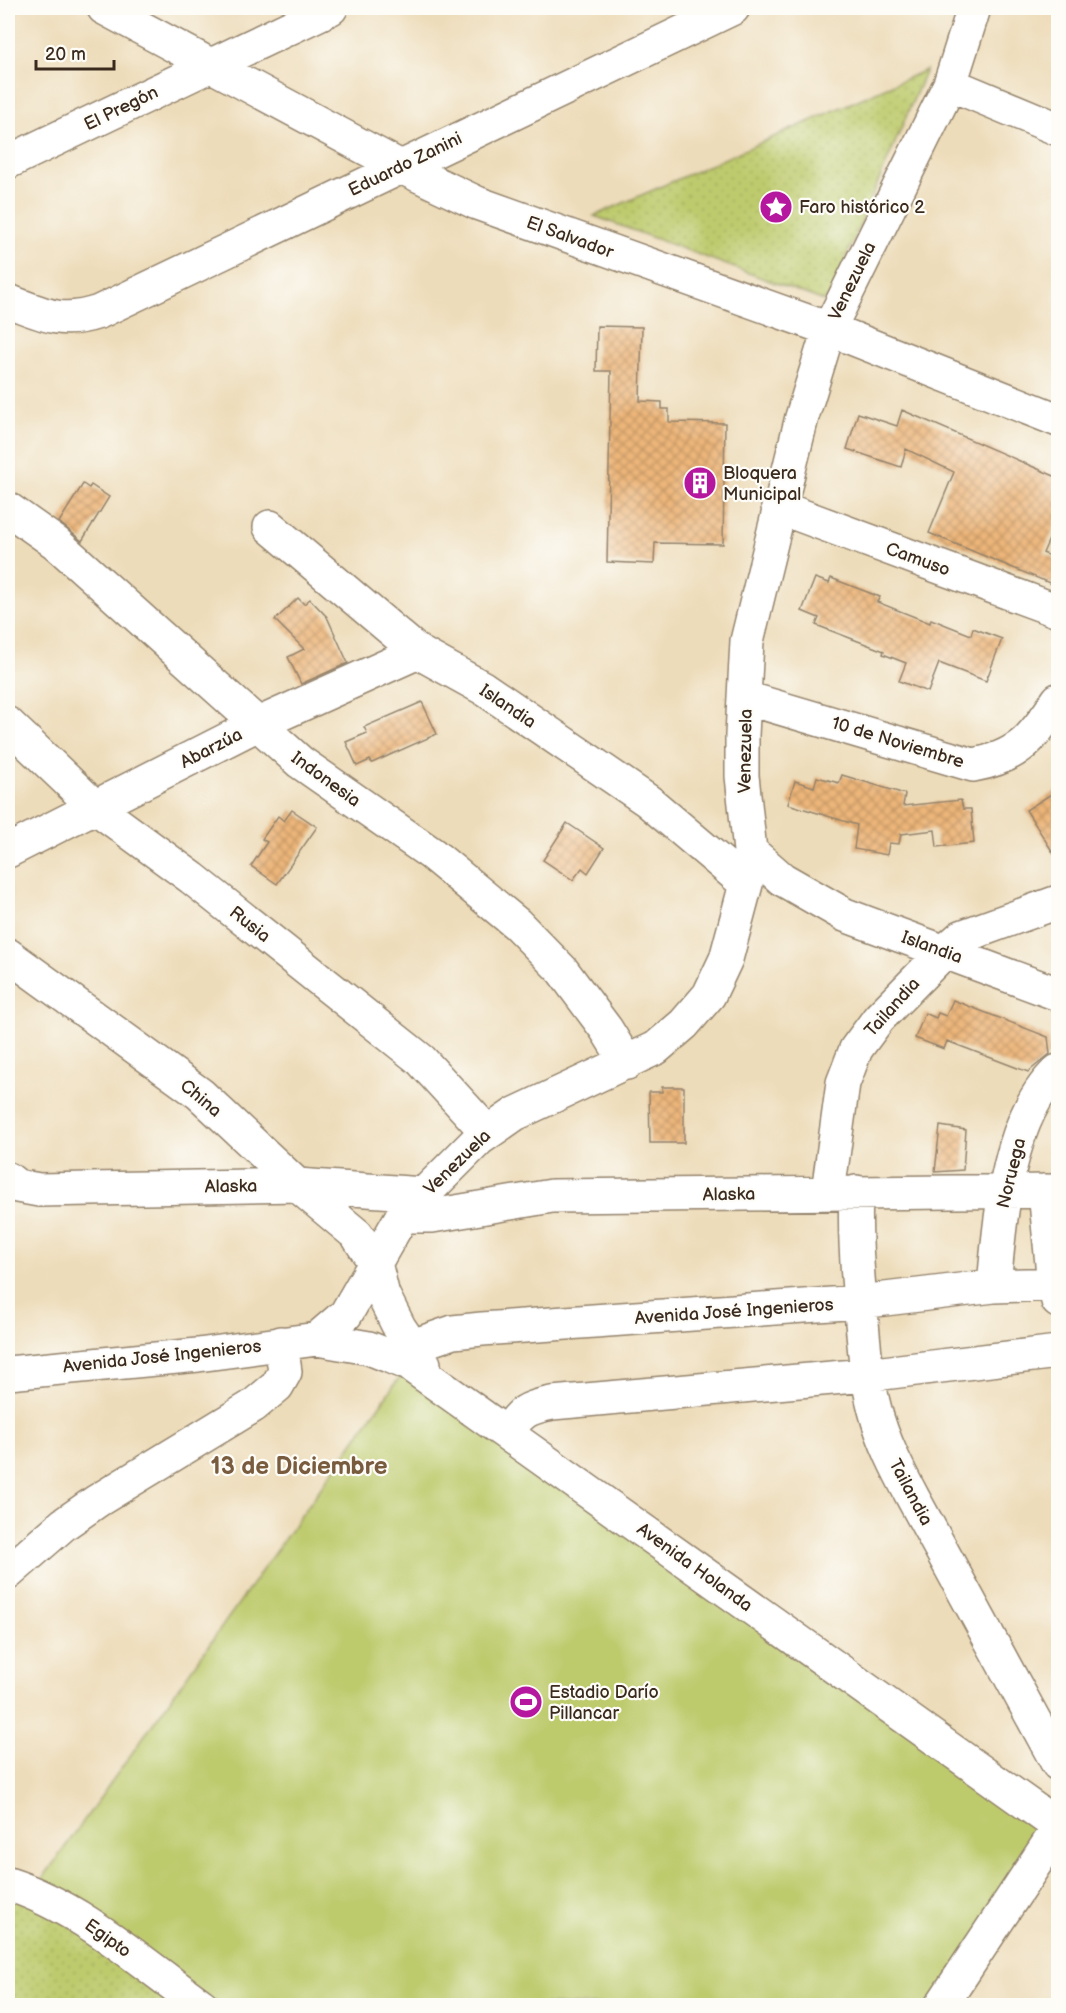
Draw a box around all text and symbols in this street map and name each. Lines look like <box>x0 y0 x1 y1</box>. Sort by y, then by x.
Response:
scale bar <box>36 33 114 71</box>
text: 20 m <box>45 44 86 65</box>
street label: El Pregón <box>81 82 162 135</box>
street label: Eduardo Zanini <box>345 128 465 201</box>
place icon: Faro histórico 2 <box>758 189 794 225</box>
place label: Faro histórico 2 <box>799 197 925 218</box>
street label: El Salvador <box>523 212 617 263</box>
street label: Venezuela <box>824 239 880 324</box>
place label: Bloquera Municipal <box>723 463 801 505</box>
building icon: Bloquera Municipal <box>682 465 718 501</box>
street label: Camuso <box>883 538 953 581</box>
street label: Islandia <box>476 680 540 733</box>
street label: Venezuela <box>734 709 757 793</box>
street label: 10 de Noviembre <box>829 712 967 773</box>
street label: Abarzúa <box>177 724 246 773</box>
street label: Indonesia <box>287 747 364 812</box>
street label: Rusia <box>225 902 274 947</box>
street label: Islandia <box>898 927 965 968</box>
street label: Tailandia <box>860 973 924 1041</box>
street label: China <box>176 1075 226 1122</box>
street label: Venezuela <box>420 1125 495 1199</box>
street label: Noruega <box>993 1136 1030 1210</box>
street label: Alaska <box>204 1176 258 1197</box>
street label: Alaska <box>702 1184 756 1205</box>
street label: Avenida José Ingenieros <box>634 1294 834 1329</box>
street label: Avenida José Ingenieros <box>62 1336 262 1377</box>
district label: 13 de Diciembre <box>211 1452 388 1481</box>
street label: Tailandia <box>884 1455 937 1529</box>
street label: Avenida Holanda <box>633 1519 756 1616</box>
place label: Estadio Darío Pillancar <box>549 1682 659 1724</box>
sports icon: Estadio Darío Pillancar <box>508 1684 544 1720</box>
street label: Egipto <box>81 1915 135 1962</box>

